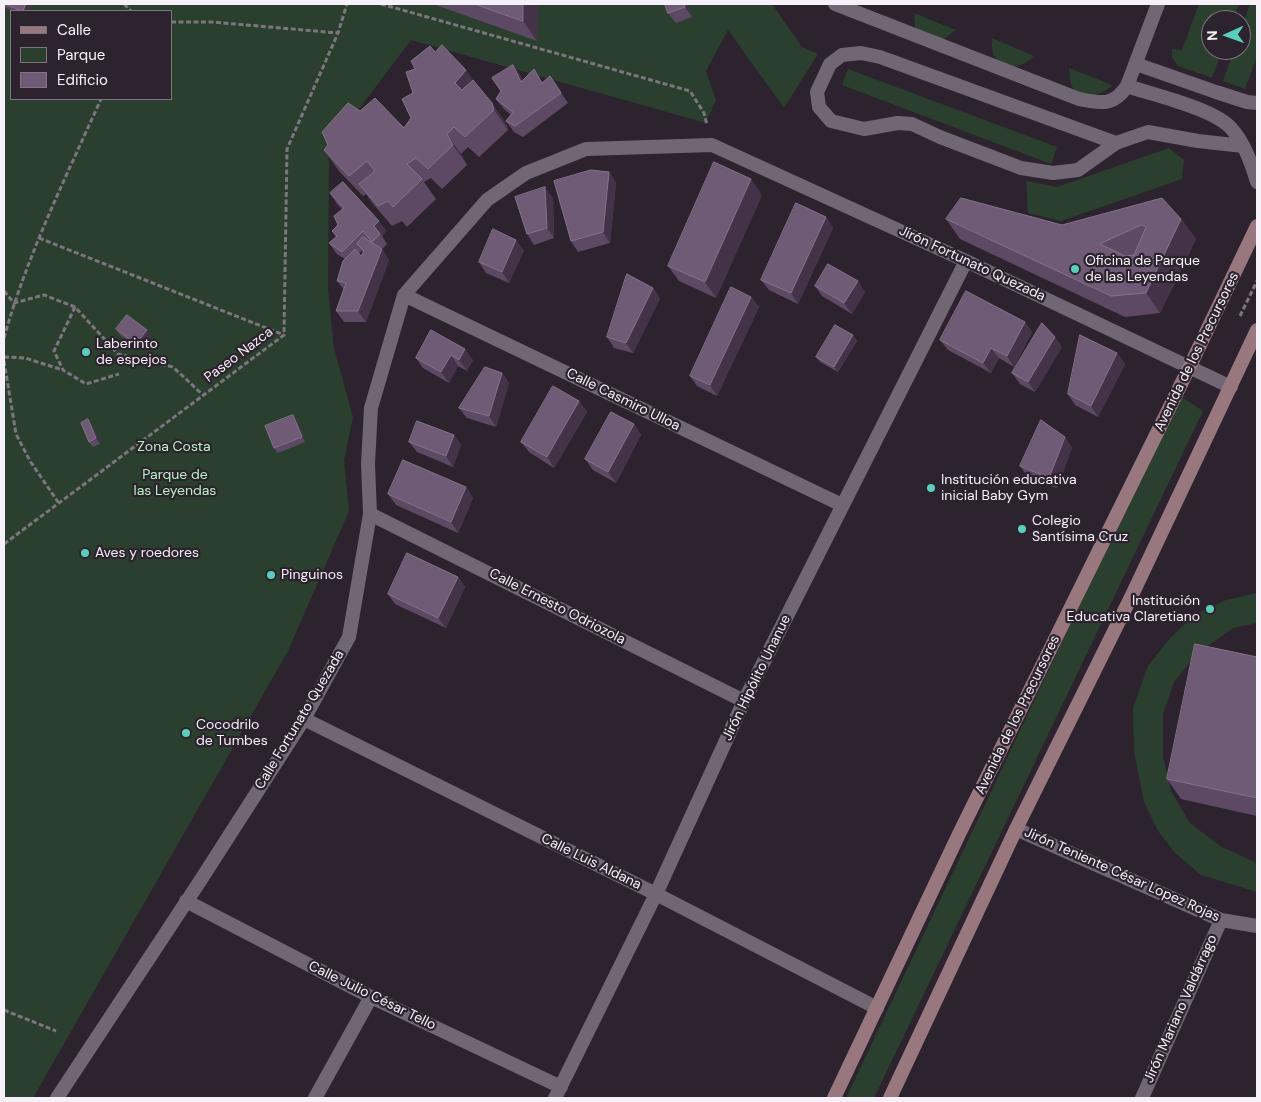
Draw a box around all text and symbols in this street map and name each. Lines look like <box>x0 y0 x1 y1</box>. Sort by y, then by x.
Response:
legend <box>10 10 172 100</box>
north arrow <box>1201 10 1251 60</box>
text: Calle <box>57 20 91 40</box>
text: N <box>1203 30 1221 41</box>
text: Parque <box>57 45 105 65</box>
text: Edificio <box>57 70 108 90</box>
street label: Jirón Fortunato Quezada <box>896 223 1048 305</box>
place label: Oficina de Parque de las Leyendas <box>1085 253 1200 286</box>
marker: Oficina de Parque de las Leyendas <box>1069 263 1081 275</box>
street label: Avenida de los Precursores <box>1151 270 1243 434</box>
street label: Paseo Nazca <box>201 324 277 386</box>
place label: Laberinto de espejos <box>96 336 167 368</box>
marker: Laberinto de espejos <box>80 346 92 358</box>
street label: Calle Casmiro Ulloa <box>563 365 683 435</box>
park label: Zona Costa <box>137 439 211 455</box>
park label: Parque de las Leyendas <box>134 467 216 500</box>
place label: Institución educativa inicial Baby Gym <box>941 472 1076 504</box>
marker: Institución educativa inicial Baby Gym <box>925 482 937 494</box>
place label: Colegio Santísima Cruz <box>1032 513 1128 546</box>
marker: Colegio Santísima Cruz <box>1016 523 1028 535</box>
place label: Aves y roedores <box>95 545 199 561</box>
marker: Aves y roedores <box>79 547 91 559</box>
street label: Calle Ernesto Odriozola <box>486 565 628 649</box>
place label: Pinguinos <box>281 567 343 583</box>
marker: Pinguinos <box>265 569 277 581</box>
place label: Institución Educativa Claretiano <box>1066 593 1200 626</box>
marker: Institución Educativa Claretiano <box>1204 603 1216 615</box>
street label: Jirón Hipólito Unanue <box>719 612 795 744</box>
street label: Avenida de los Precursores <box>972 633 1064 797</box>
street label: Calle Fortunato Quezada <box>252 647 348 793</box>
place label: Cocodrilo de Tumbes <box>196 717 268 750</box>
marker: Cocodrilo de Tumbes <box>180 727 192 739</box>
street label: Jirón Teniente César Lopez Rojas <box>1022 824 1222 926</box>
street label: Calle Luis Aldana <box>538 830 644 894</box>
street label: Jirón Mariano Valdárrago <box>1141 932 1221 1086</box>
street label: Calle Julio César Tello <box>306 958 438 1034</box>

